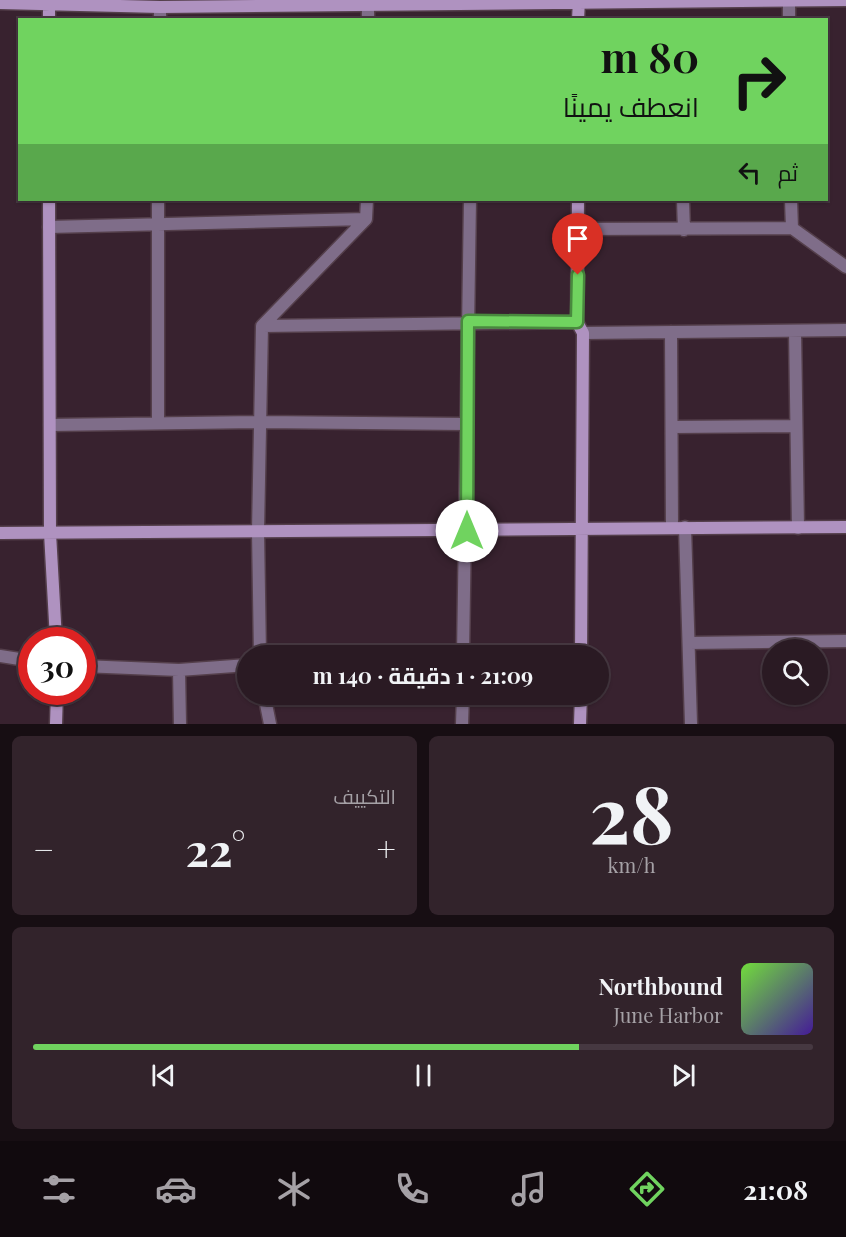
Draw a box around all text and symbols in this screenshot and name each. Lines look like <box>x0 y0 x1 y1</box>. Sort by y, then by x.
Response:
text: 80 m <box>601 28 699 84</box>
icon: right <box>720 42 798 120</box>
text: انعطف يمينًا <box>563 88 699 124</box>
icon: left <box>733 156 766 189</box>
text: ثم <box>778 157 798 187</box>
pin <box>552 213 603 275</box>
icon: arrive <box>561 222 594 255</box>
position arrow <box>435 499 499 563</box>
speed limit sign: 30 <box>18 627 96 705</box>
map controls <box>762 639 828 705</box>
button: search <box>762 639 828 705</box>
text: 21:09 · 1 دقيقة · 140 m <box>313 660 533 690</box>
text: 28 <box>589 760 674 864</box>
text: التكييف <box>333 782 396 809</box>
text: 22° <box>186 818 245 878</box>
text: − <box>33 826 54 870</box>
text: + <box>377 826 396 870</box>
text: km/h <box>608 851 655 878</box>
text: Northbound <box>598 971 723 1001</box>
text: June Harbor <box>613 1001 723 1028</box>
icon: previous <box>147 1059 180 1092</box>
icon: pause <box>407 1059 440 1092</box>
icon: next <box>667 1059 700 1092</box>
icon: filters <box>38 1168 80 1210</box>
icon: car <box>155 1168 197 1210</box>
icon: climate <box>273 1168 315 1210</box>
icon: phone <box>391 1168 433 1210</box>
icon: music <box>508 1168 550 1210</box>
icon: directions <box>626 1168 668 1210</box>
text: 21:08 <box>743 1171 808 1207</box>

